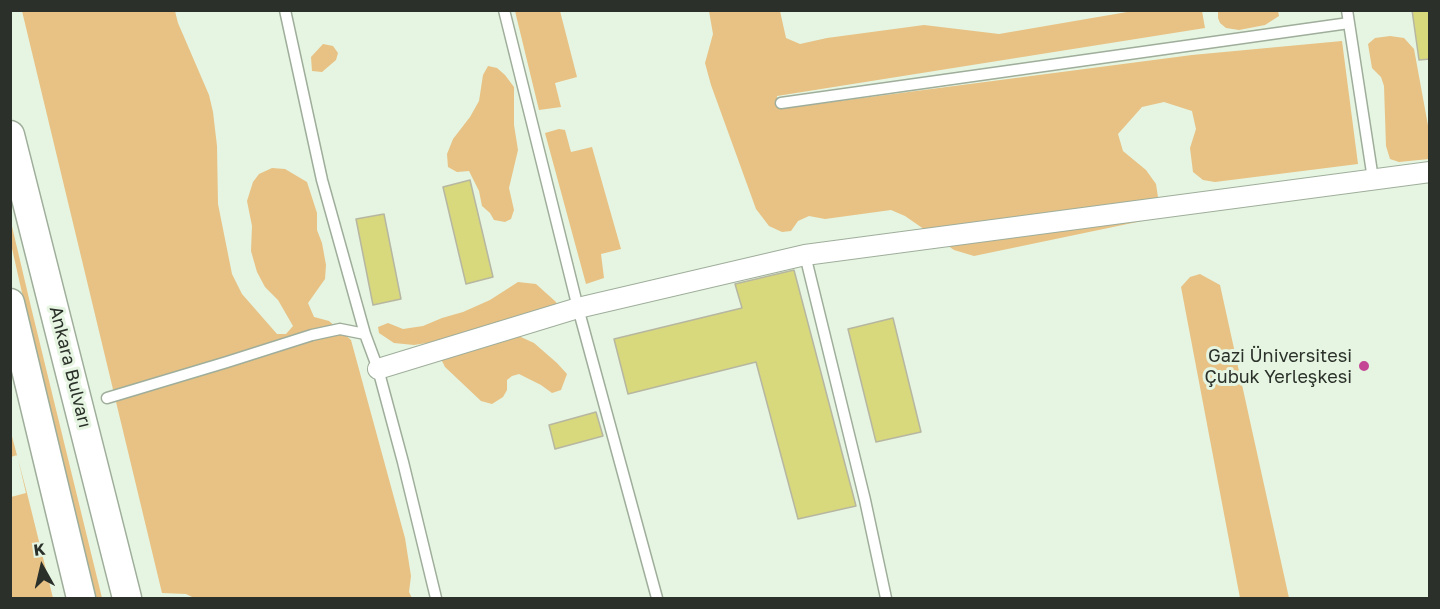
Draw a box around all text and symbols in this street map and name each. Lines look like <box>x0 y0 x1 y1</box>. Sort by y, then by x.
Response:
street label: Ankara Bulvarı <box>44 304 96 430</box>
place label: Gazi Üniversitesi Çubuk Yerleşkesi <box>1205 345 1352 388</box>
marker: Gazi Üniversitesi Çubuk Yerleşkesi <box>1357 359 1371 373</box>
north arrow <box>12 537 72 597</box>
text: K <box>32 538 47 560</box>

